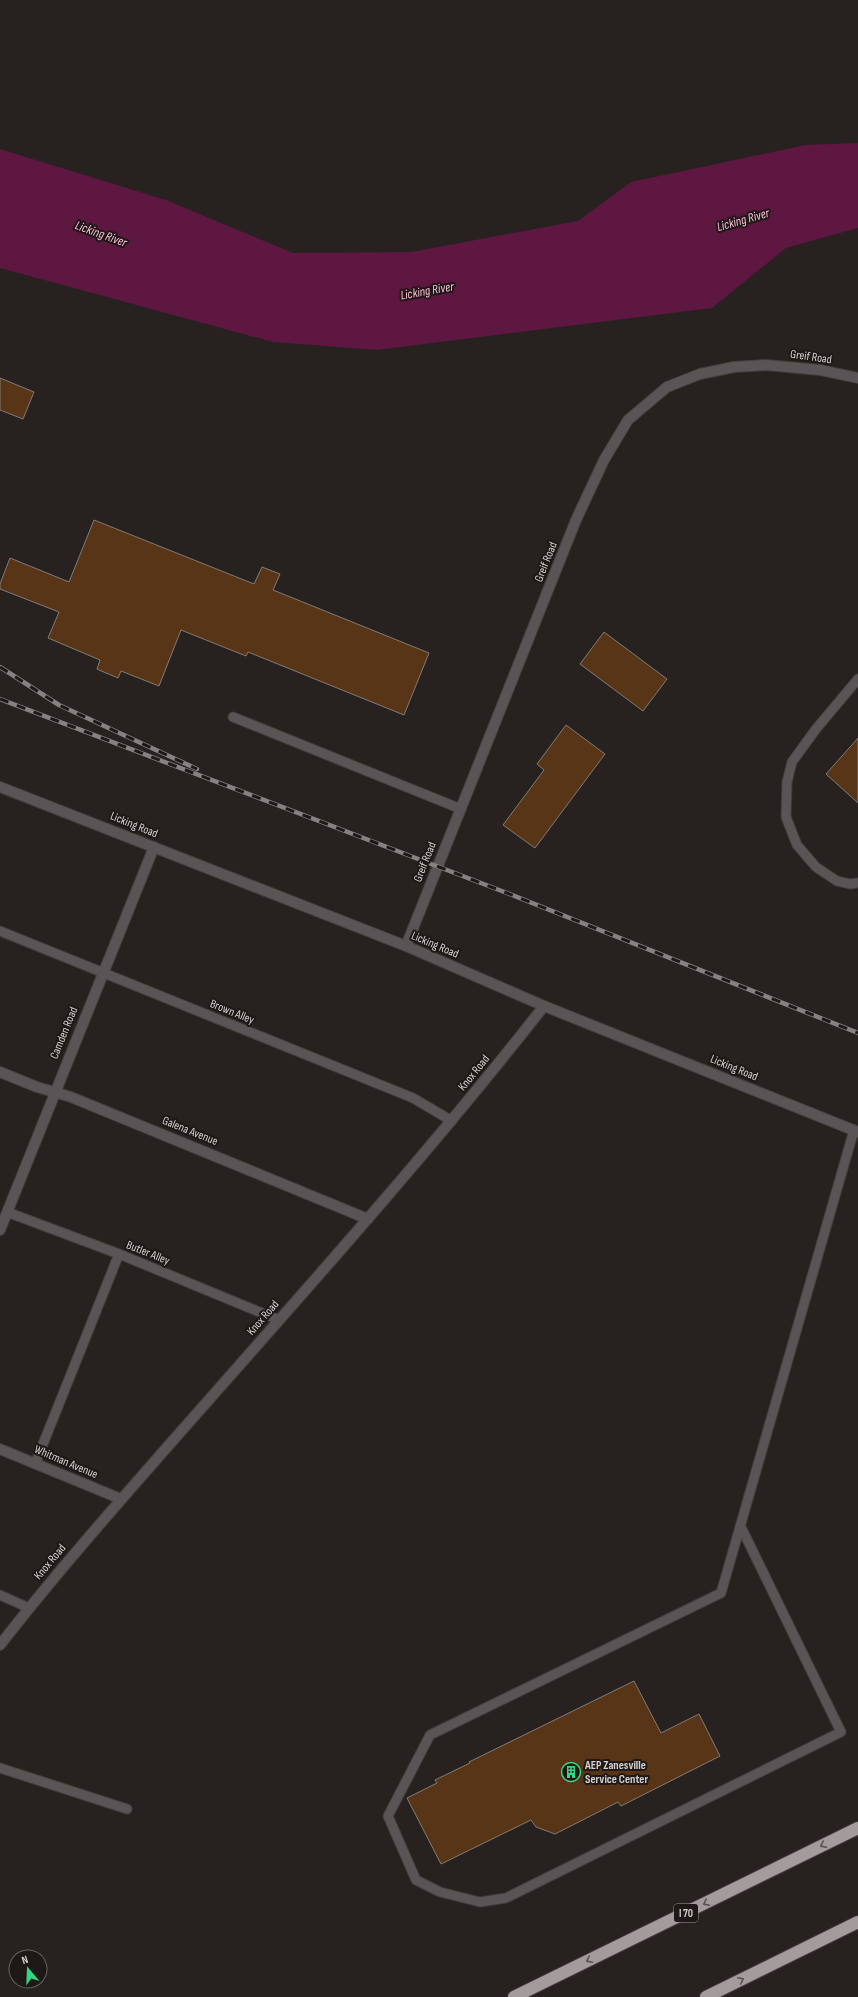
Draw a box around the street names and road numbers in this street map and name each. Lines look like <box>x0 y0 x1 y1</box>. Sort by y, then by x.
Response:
street label: Greif Road <box>789 347 833 367</box>
street label: Greif Road <box>531 540 561 584</box>
street label: Licking Road <box>108 809 160 841</box>
street label: Greif Road <box>410 840 440 884</box>
street label: Licking Road <box>409 928 461 962</box>
street label: Brown Alley <box>208 996 257 1028</box>
street label: Camden Road <box>47 1005 81 1061</box>
street label: Knox Road <box>455 1052 493 1094</box>
street label: Licking Road <box>708 1052 760 1084</box>
street label: Galena Avenue <box>160 1113 220 1149</box>
street label: Butler Alley <box>124 1238 172 1269</box>
street label: Knox Road <box>244 1297 282 1339</box>
street label: Whitman Avenue <box>32 1442 100 1482</box>
street label: Knox Road <box>31 1541 69 1583</box>
road number: I 70 <box>674 1904 698 1922</box>

